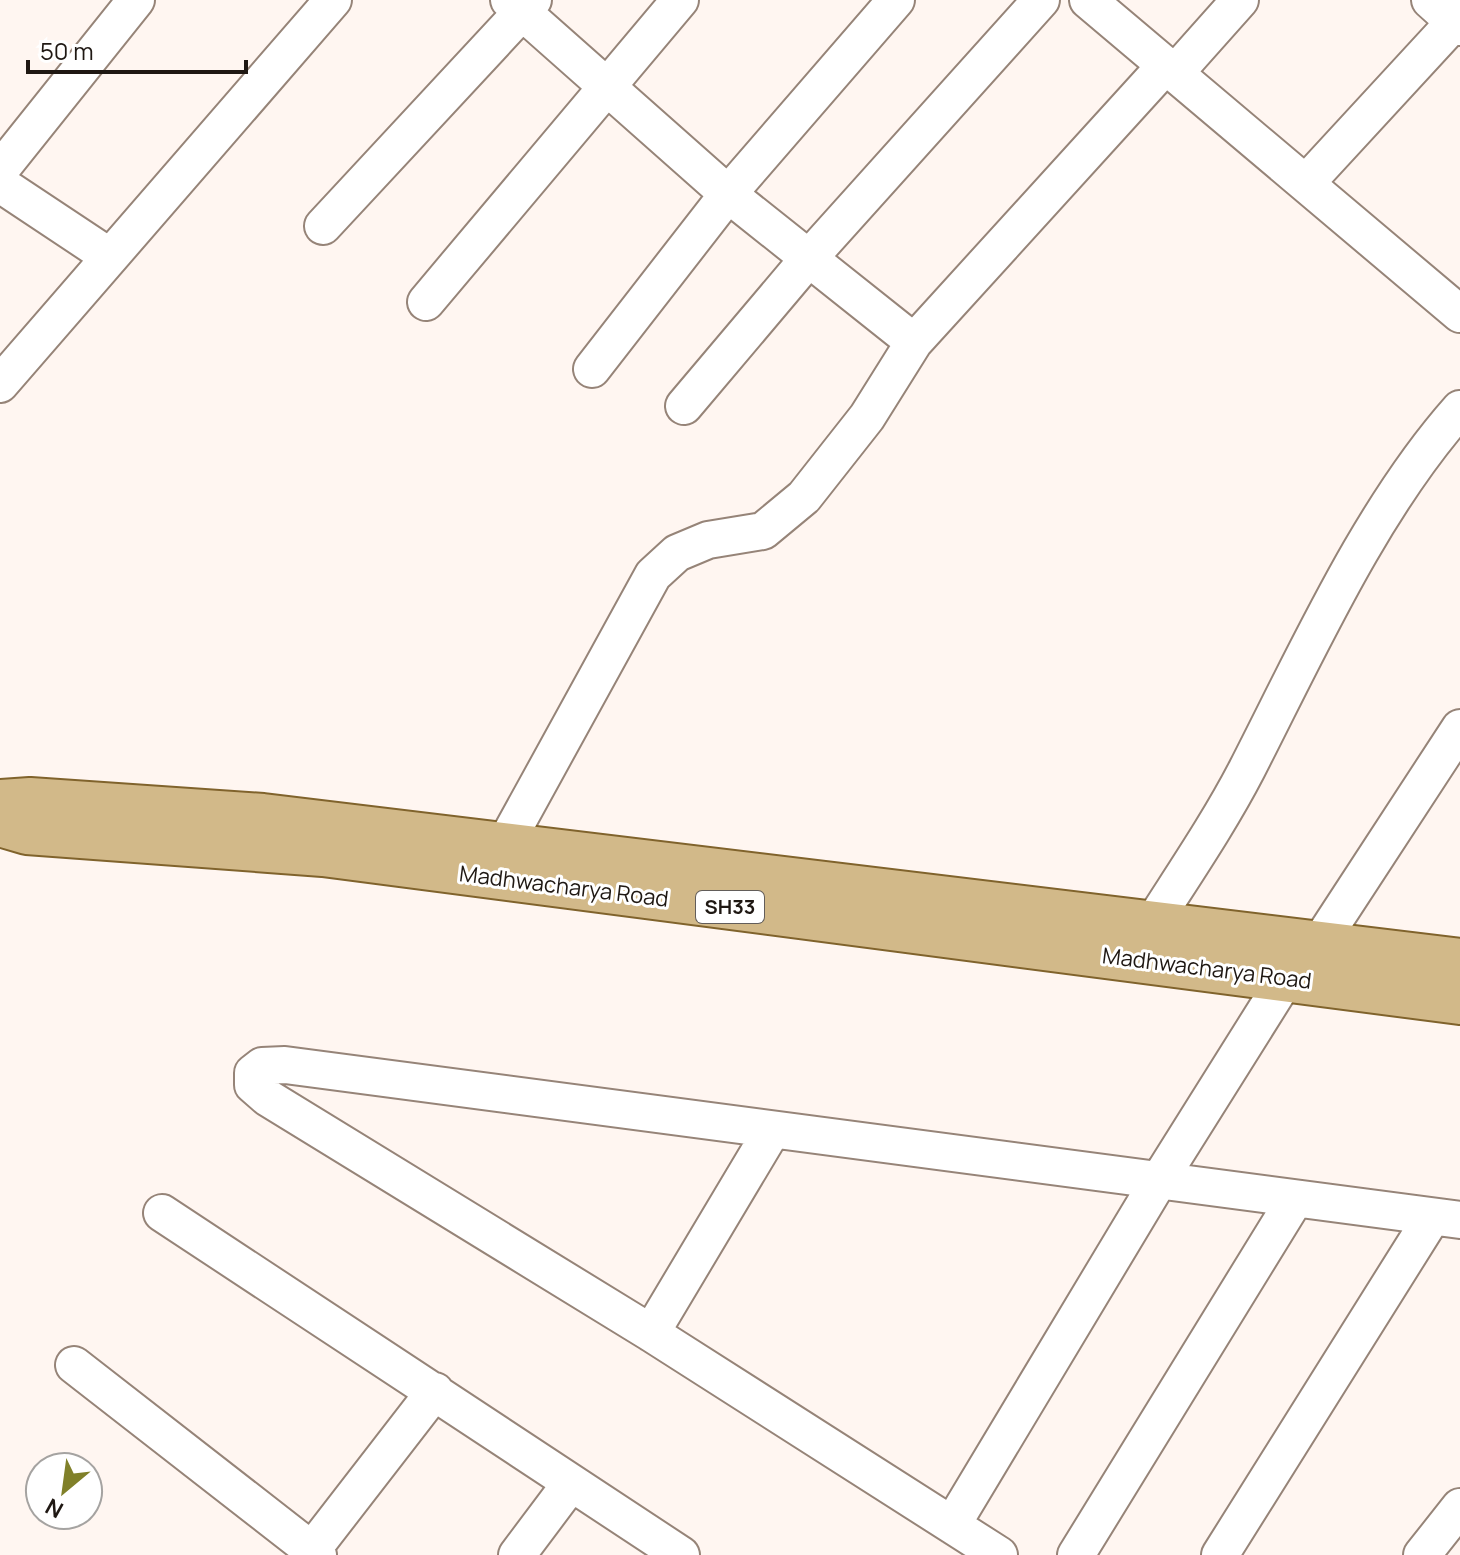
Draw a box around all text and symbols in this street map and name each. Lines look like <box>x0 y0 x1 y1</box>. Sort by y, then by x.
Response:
scale bar <box>28 24 246 74</box>
text: 50 m <box>40 34 94 67</box>
street label: Madhwacharya Road <box>458 858 670 914</box>
road number: SH33 <box>696 891 764 923</box>
street label: Madhwacharya Road <box>1101 940 1313 996</box>
north arrow <box>24 1451 104 1531</box>
text: N <box>40 1492 68 1525</box>

